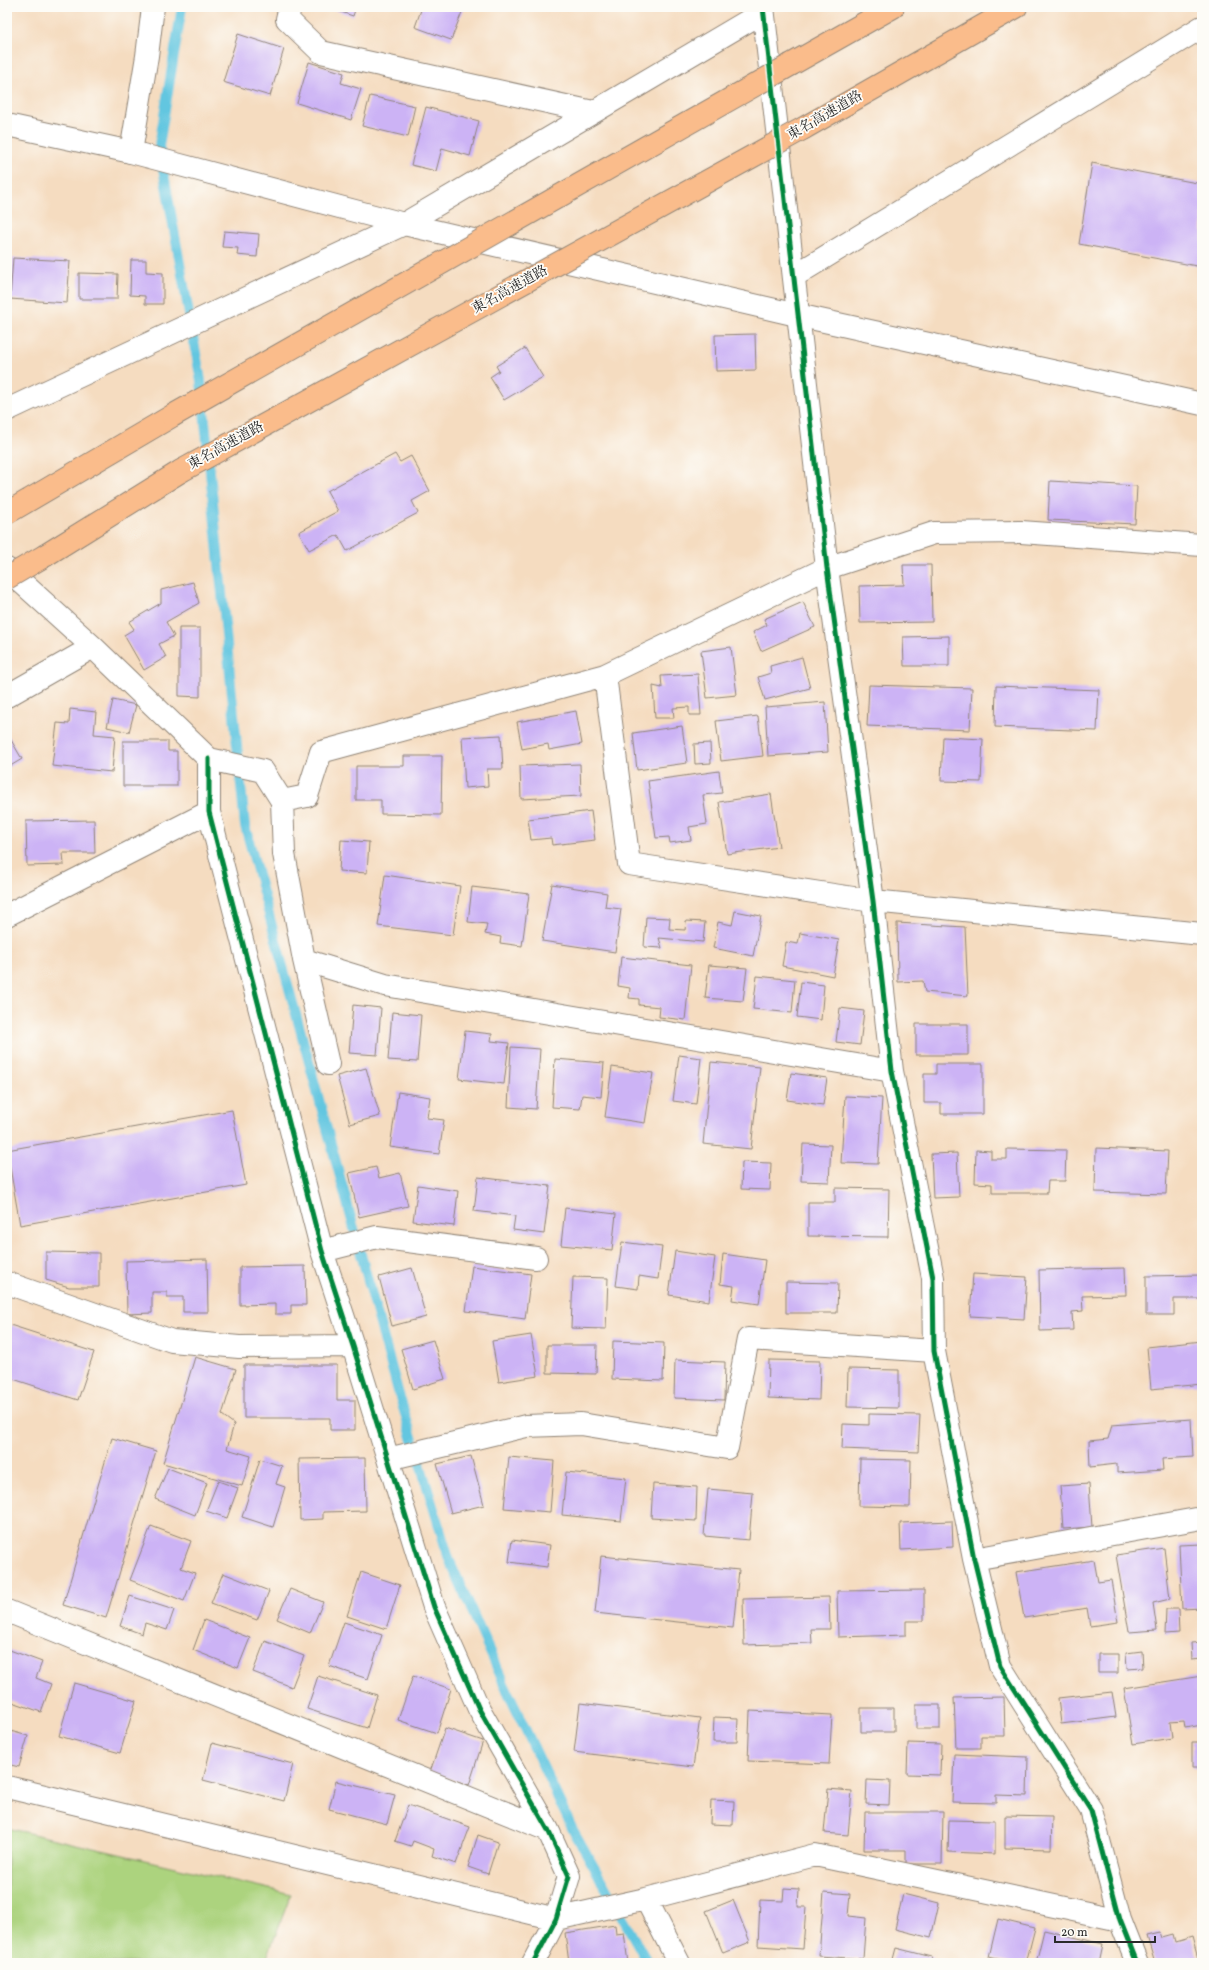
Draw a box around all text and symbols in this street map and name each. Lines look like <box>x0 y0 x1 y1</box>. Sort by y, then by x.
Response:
street label: 東名高速道路 <box>784 87 866 145</box>
street label: 東名高速道路 <box>469 261 551 319</box>
street label: 東名高速道路 <box>185 417 267 475</box>
scale bar <box>1055 1918 1155 1944</box>
text: 20 m <box>1061 1925 1088 1941</box>

